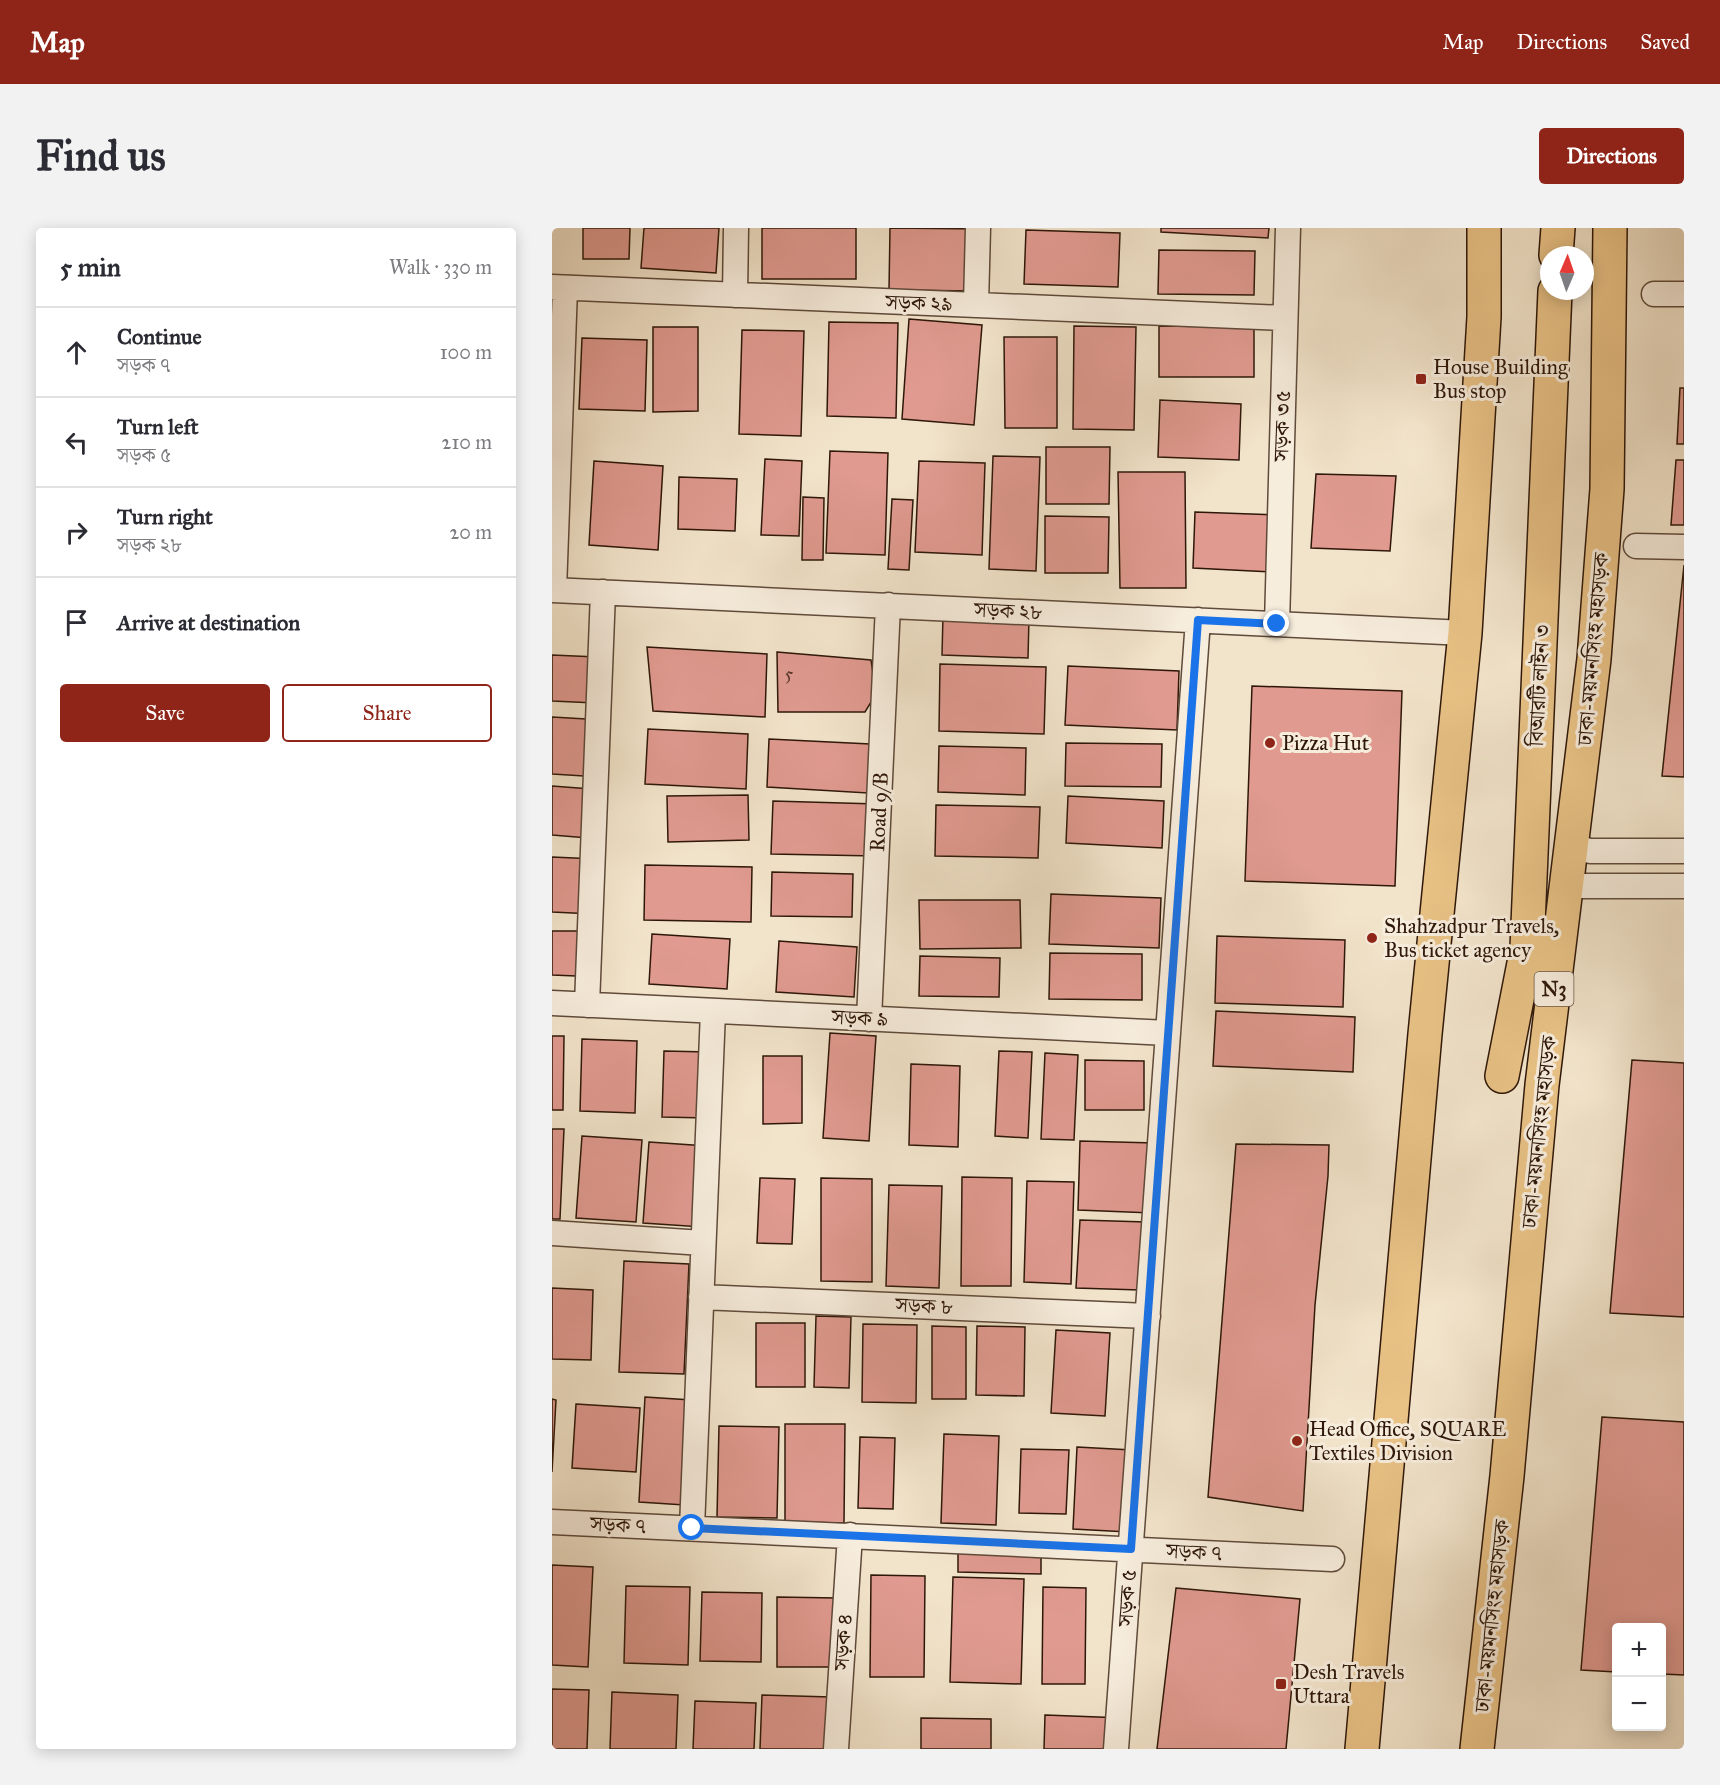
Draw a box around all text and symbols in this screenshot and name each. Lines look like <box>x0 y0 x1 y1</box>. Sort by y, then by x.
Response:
text: Map <box>30 25 85 60</box>
text: Map <box>1443 29 1484 55</box>
text: Directions <box>1517 29 1607 55</box>
text: Saved <box>1640 29 1690 55</box>
button: Directions <box>1539 128 1684 184</box>
text: Find us <box>36 130 166 182</box>
north arrow <box>1540 246 1594 300</box>
text: 5 min <box>60 251 121 283</box>
text: Walk · 330 m <box>389 255 492 279</box>
street label: সড়ক ২৯ <box>884 289 953 317</box>
text: Continue <box>117 323 202 350</box>
icon: ahead <box>60 336 93 369</box>
text: 100 m <box>440 340 492 364</box>
text: সড়ক ৭ <box>117 353 171 377</box>
place label: House Building Bus stop <box>1433 354 1568 404</box>
marker: House Building Bus stop <box>1414 372 1428 386</box>
street label: সড়ক ৩৫ <box>1268 390 1296 463</box>
text: Turn left <box>117 413 199 440</box>
icon: left <box>60 426 93 459</box>
text: 210 m <box>442 430 492 454</box>
text: সড়ক ৫ <box>117 443 171 467</box>
text: Turn right <box>117 503 213 530</box>
icon: right <box>60 516 93 549</box>
text: 20 m <box>449 520 492 544</box>
text: সড়ক ২৮ <box>117 533 182 557</box>
street label: ঢাকা-ময়মনসিংহ মহাসড়ক <box>1572 550 1614 747</box>
street label: সড়ক ২৮ <box>972 596 1043 626</box>
icon: arrive <box>60 606 93 639</box>
text: Arrive at destination <box>117 609 300 636</box>
route end <box>1263 610 1289 636</box>
street label: বিআরটি লাইন ৩ <box>1523 623 1555 748</box>
house number: 5 <box>785 663 794 685</box>
button: Save <box>60 684 270 742</box>
button: Share <box>282 684 492 742</box>
place label: Pizza Hut <box>1282 730 1370 756</box>
marker: Pizza Hut <box>1263 736 1277 750</box>
street label: Road 9/B <box>864 771 894 853</box>
place label: Shahzadpur Travels, Bus ticket agency <box>1384 913 1559 963</box>
marker: Shahzadpur Travels, Bus ticket agency <box>1365 931 1379 945</box>
road number: N3 <box>1534 972 1574 1006</box>
street label: সড়ক ৯ <box>830 1003 889 1032</box>
street label: ঢাকা-ময়মনসিংহ মহাসড়ক <box>1516 1033 1562 1230</box>
street label: সড়ক ৮ <box>893 1291 954 1321</box>
place label: Head Office, SQUARE Textiles Division <box>1309 1416 1506 1466</box>
marker: Head Office, SQUARE Textiles Division <box>1290 1434 1304 1448</box>
street label: সড়ক ৭ <box>588 1510 647 1539</box>
route start <box>678 1514 704 1540</box>
street label: ঢাকা-ময়মনসিংহ মহাসড়ক <box>1469 1517 1515 1714</box>
street label: সড়ক ৭ <box>1164 1537 1223 1566</box>
street label: সড়ক ৫ <box>1112 1569 1142 1628</box>
street label: সড়ক ৪ <box>828 1613 858 1672</box>
map controls <box>1612 1623 1666 1731</box>
button: + <box>1612 1623 1666 1677</box>
place label: Desh Travels Uttara <box>1293 1659 1405 1709</box>
marker: Desh Travels Uttara <box>1274 1677 1288 1691</box>
button: − <box>1612 1677 1666 1731</box>

